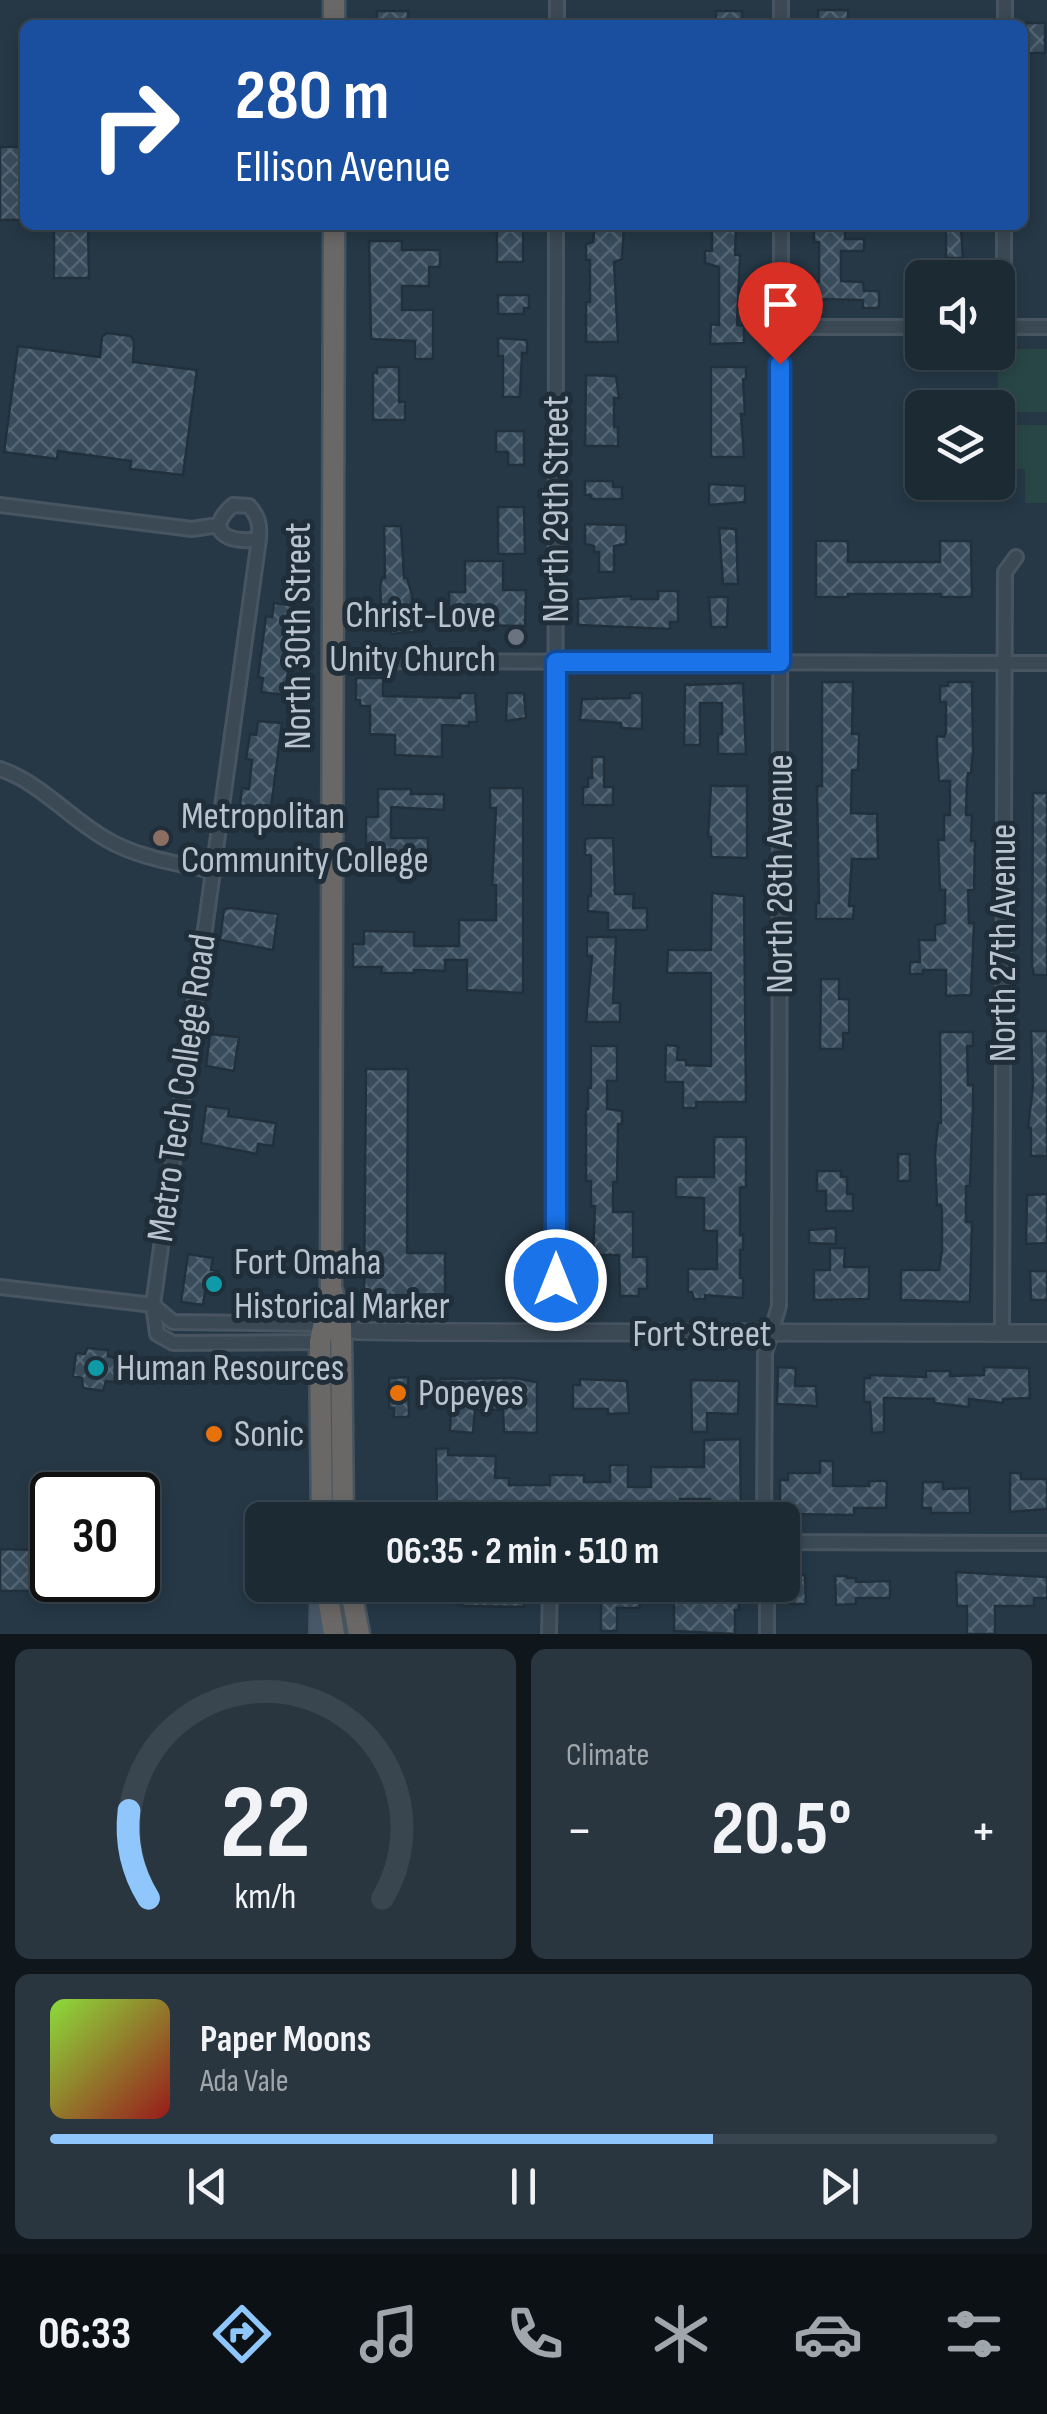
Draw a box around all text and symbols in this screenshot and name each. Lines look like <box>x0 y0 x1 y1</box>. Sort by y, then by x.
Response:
text: 280 m <box>235 55 389 139</box>
icon: right <box>70 60 200 190</box>
text: Ellison Avenue <box>235 140 451 195</box>
map controls <box>905 260 1015 500</box>
button: sound <box>905 260 1015 370</box>
pin <box>738 262 823 365</box>
icon: arrive <box>753 277 808 332</box>
button: layers <box>905 390 1015 500</box>
street label: North 29th Street <box>534 395 579 623</box>
street label: North 30th Street <box>276 522 321 750</box>
place label: Christ-Love Unity Church <box>329 593 496 682</box>
marker: Christ-Love Unity Church <box>505 626 527 648</box>
street label: North 28th Avenue <box>758 754 803 994</box>
place label: Metropolitan Community College <box>181 794 429 883</box>
street label: North 27th Avenue <box>981 824 1026 1062</box>
marker: Metropolitan Community College <box>150 827 172 849</box>
street label: Metro Tech College Road <box>138 931 226 1245</box>
position arrow <box>504 1228 608 1332</box>
place label: Fort Omaha Historical Marker <box>234 1240 450 1329</box>
marker: Fort Omaha Historical Marker <box>203 1273 225 1295</box>
street label: Fort Street <box>633 1312 771 1357</box>
place label: Human Resources <box>116 1346 344 1391</box>
marker: Human Resources <box>85 1357 107 1379</box>
place label: Popeyes <box>418 1371 524 1416</box>
marker: Popeyes <box>387 1382 409 1404</box>
place label: Sonic <box>234 1412 305 1457</box>
marker: Sonic <box>203 1423 225 1445</box>
speed limit sign: 30 <box>30 1472 160 1602</box>
text: 06:35 · 2 min · 510 m <box>386 1529 659 1574</box>
text: Climate <box>566 1736 649 1775</box>
text: 22 <box>220 1762 311 1887</box>
text: 20.5° <box>711 1785 852 1876</box>
text: − <box>566 1798 593 1865</box>
text: + <box>970 1798 997 1865</box>
text: km/h <box>235 1876 296 1919</box>
text: Paper Moons <box>200 2017 371 2062</box>
text: Ada Vale <box>200 2062 289 2101</box>
icon: previous <box>180 2159 235 2214</box>
icon: pause <box>496 2159 551 2214</box>
icon: next <box>812 2159 867 2214</box>
icon: directions <box>207 2299 277 2369</box>
icon: music <box>354 2299 424 2369</box>
icon: phone <box>500 2299 570 2369</box>
icon: climate <box>646 2299 716 2369</box>
icon: car <box>793 2299 863 2369</box>
icon: filters <box>939 2299 1009 2369</box>
text: 06:33 <box>38 2307 131 2362</box>

